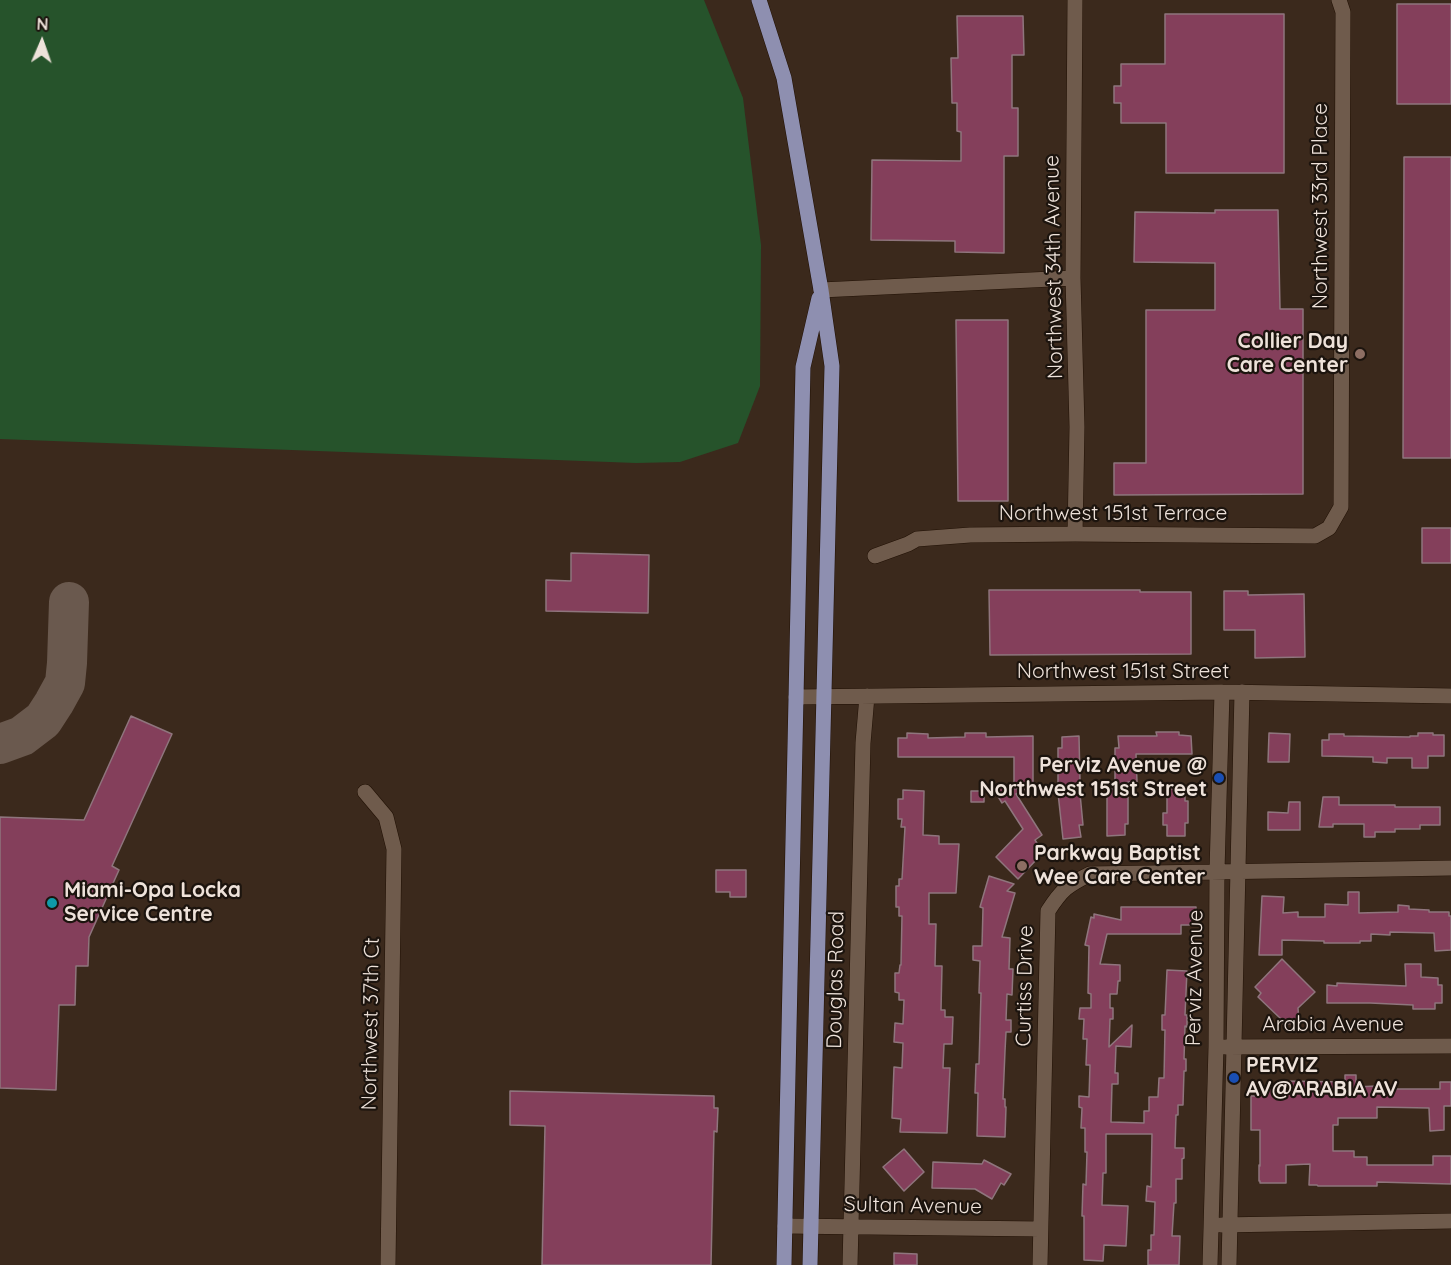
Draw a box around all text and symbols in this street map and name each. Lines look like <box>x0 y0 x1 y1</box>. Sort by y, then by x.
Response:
north arrow <box>12 12 72 72</box>
text: N <box>36 14 49 34</box>
street label: Northwest 33rd Place <box>1308 103 1334 309</box>
street label: Northwest 34th Avenue <box>1039 155 1069 379</box>
place label: Collier Day Care Center <box>1227 329 1348 379</box>
marker: Collier Day Care Center <box>1353 347 1367 361</box>
street label: Northwest 151st Terrace <box>999 501 1227 527</box>
street label: Northwest 151st Street <box>1017 659 1229 685</box>
place label: Perviz Avenue @ Northwest 151st Street <box>979 753 1207 803</box>
marker: Perviz Avenue @ Northwest 151st Street <box>1212 771 1226 785</box>
place label: Parkway Baptist Wee Care Center <box>1034 841 1205 891</box>
marker: Parkway Baptist Wee Care Center <box>1015 859 1029 873</box>
place label: Miami-Opa Locka Service Centre <box>64 878 241 928</box>
marker: Miami-Opa Locka Service Centre <box>45 896 59 910</box>
street label: Perviz Avenue <box>1181 910 1209 1046</box>
street label: Douglas Road <box>822 911 850 1049</box>
street label: Curtiss Drive <box>1011 925 1039 1047</box>
street label: Northwest 37th Ct <box>357 937 385 1111</box>
street label: Arabia Avenue <box>1262 1012 1404 1038</box>
place label: PERVIZ AV@ARABIA AV <box>1246 1053 1398 1103</box>
marker: PERVIZ AV@ARABIA AV <box>1227 1071 1241 1085</box>
street label: Sultan Avenue <box>844 1192 982 1220</box>

